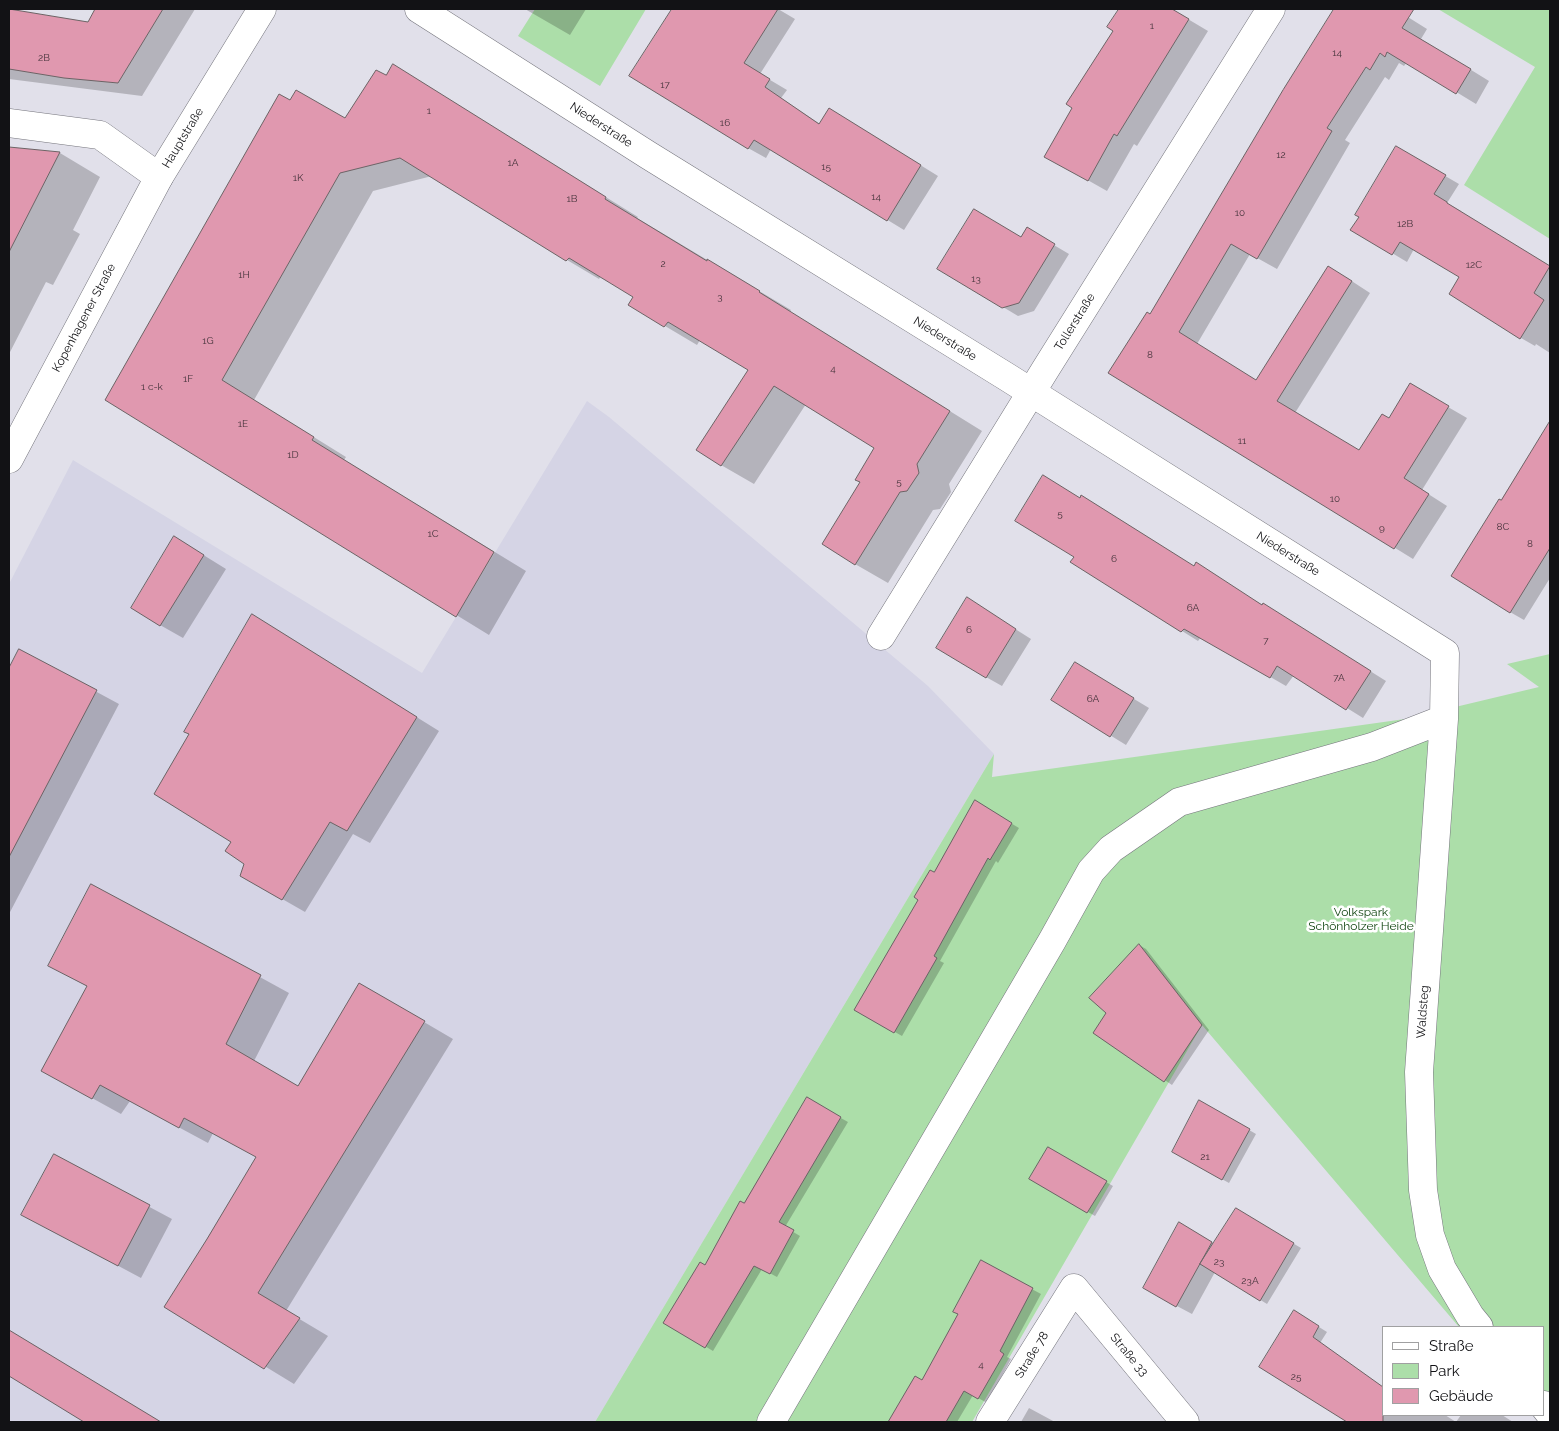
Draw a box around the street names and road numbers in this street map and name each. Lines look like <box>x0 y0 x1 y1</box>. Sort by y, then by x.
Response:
street label: Niederstraße <box>567 99 635 151</box>
street label: Hauptstraße <box>159 105 207 171</box>
street label: Kopenhagener Straße <box>49 261 119 375</box>
street label: Tollerstraße <box>1052 291 1098 353</box>
street label: Niederstraße <box>911 314 979 364</box>
street label: Niederstraße <box>1254 529 1322 579</box>
street label: Waldsteg <box>1414 985 1432 1039</box>
street label: Straße 78 <box>1012 1329 1052 1381</box>
street label: Straße 33 <box>1107 1331 1151 1379</box>

